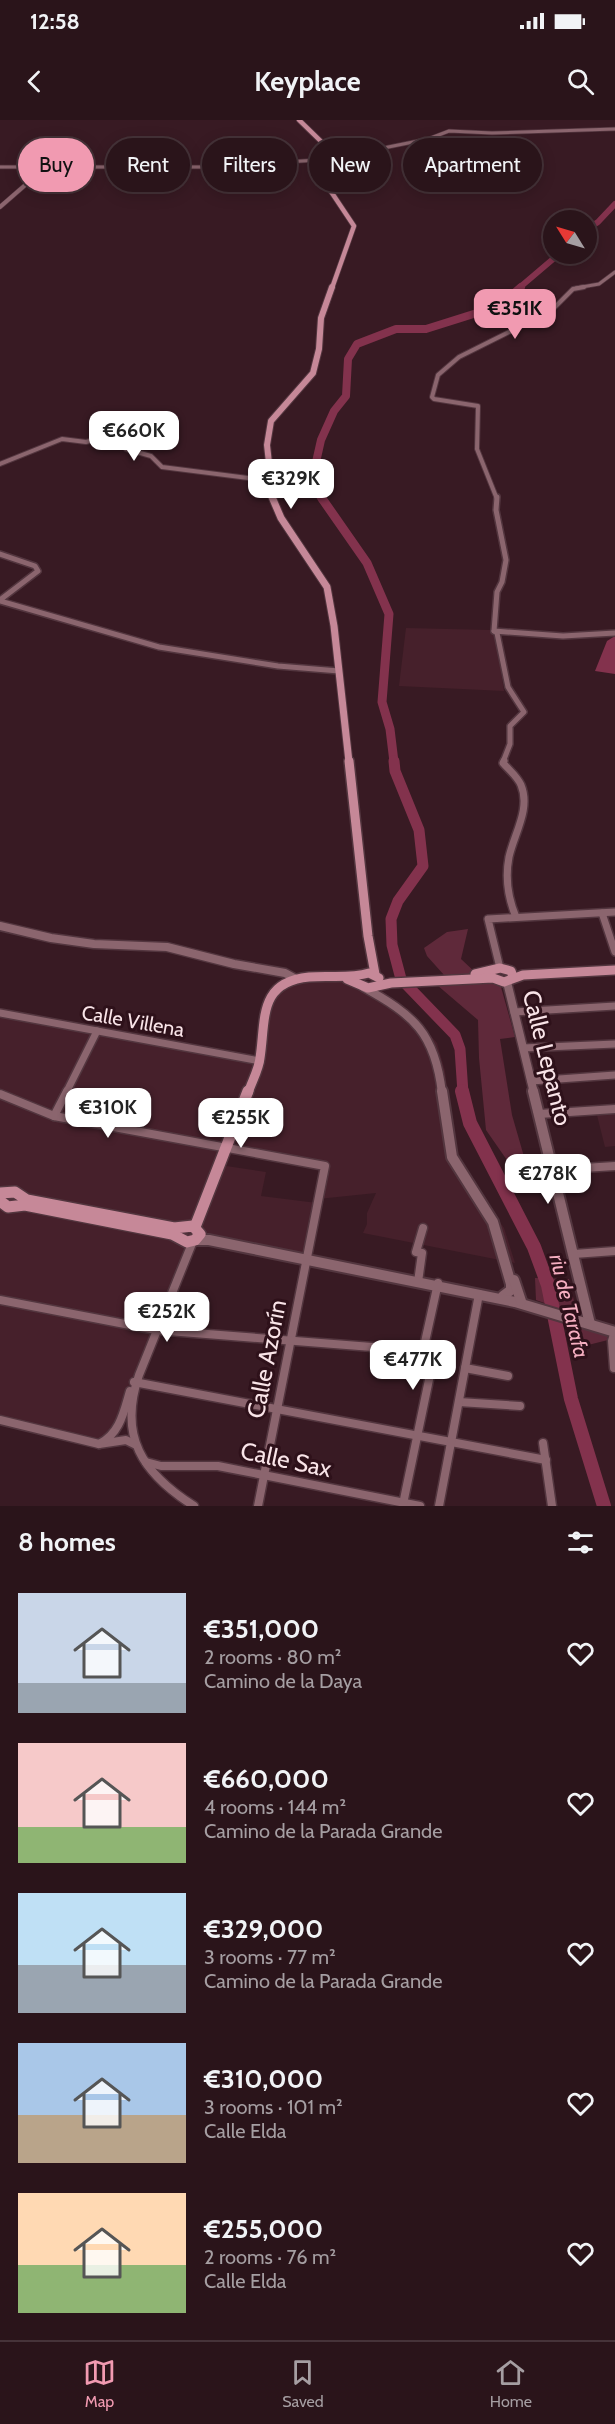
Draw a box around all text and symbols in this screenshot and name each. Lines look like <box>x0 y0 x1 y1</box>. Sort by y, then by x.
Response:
text: 12:58 <box>30 8 80 35</box>
icon: back <box>18 65 51 98</box>
text: Keyplace <box>254 65 361 98</box>
icon: search <box>564 65 597 98</box>
chip: Buy <box>18 138 94 192</box>
chip: Rent <box>106 138 190 192</box>
chip: Filters <box>202 138 297 192</box>
chip: New <box>309 138 391 192</box>
chip: Apartment <box>403 138 542 192</box>
north arrow <box>543 210 597 264</box>
map controls <box>543 210 597 264</box>
pin: €351K <box>473 289 557 340</box>
text: €351K <box>488 296 542 320</box>
pin: €660K <box>92 411 176 462</box>
text: €660K <box>103 418 165 442</box>
pin: €329K <box>249 459 333 510</box>
text: €329K <box>262 466 320 490</box>
street label: Calle Lepanto <box>517 987 578 1129</box>
street label: Calle Villena <box>80 1000 187 1042</box>
pin: €310K <box>66 1088 150 1139</box>
text: €310K <box>79 1095 137 1119</box>
pin: €255K <box>199 1098 283 1149</box>
text: €255K <box>212 1105 270 1129</box>
pin: €278K <box>506 1154 590 1205</box>
text: €278K <box>519 1161 577 1185</box>
water label: riu de Tarafa <box>545 1251 594 1360</box>
pin: €252K <box>125 1292 209 1343</box>
street label: Calle Azorín <box>241 1297 292 1421</box>
text: €252K <box>138 1299 196 1323</box>
pin: €477K <box>371 1340 455 1391</box>
text: €477K <box>384 1347 442 1371</box>
street label: Calle Sax <box>238 1436 335 1483</box>
text: 8 homes <box>18 1526 116 1558</box>
icon: filters <box>564 1526 597 1559</box>
text: €351,000 <box>204 1613 319 1645</box>
icon: home <box>66 1617 138 1689</box>
icon: heart <box>564 1637 597 1670</box>
text: 2 rooms · 80 m² <box>204 1645 341 1669</box>
text: Camino de la Daya <box>204 1669 362 1693</box>
text: €660,000 <box>204 1763 329 1795</box>
icon: home <box>66 1767 138 1839</box>
icon: heart <box>564 1787 597 1820</box>
text: 4 rooms · 144 m² <box>204 1795 346 1819</box>
text: Camino de la Parada Grande <box>204 1819 442 1843</box>
text: €329,000 <box>204 1913 323 1945</box>
icon: home <box>66 1917 138 1989</box>
icon: heart <box>564 1937 597 1970</box>
text: 3 rooms · 77 m² <box>204 1945 336 1969</box>
text: Camino de la Parada Grande <box>204 1969 442 1993</box>
text: €310,000 <box>204 2063 323 2095</box>
icon: home <box>66 2067 138 2139</box>
icon: heart <box>564 2087 597 2120</box>
text: 3 rooms · 101 m² <box>204 2095 343 2119</box>
text: Calle Elda <box>204 2119 286 2143</box>
text: €255,000 <box>204 2213 323 2245</box>
icon: home <box>66 2217 138 2289</box>
icon: heart <box>564 2237 597 2270</box>
text: 2 rooms · 76 m² <box>204 2245 336 2269</box>
text: Calle Elda <box>204 2269 286 2293</box>
tab: Map <box>83 2356 116 2411</box>
tab: Saved <box>282 2356 324 2411</box>
tab: Home <box>490 2356 532 2411</box>

